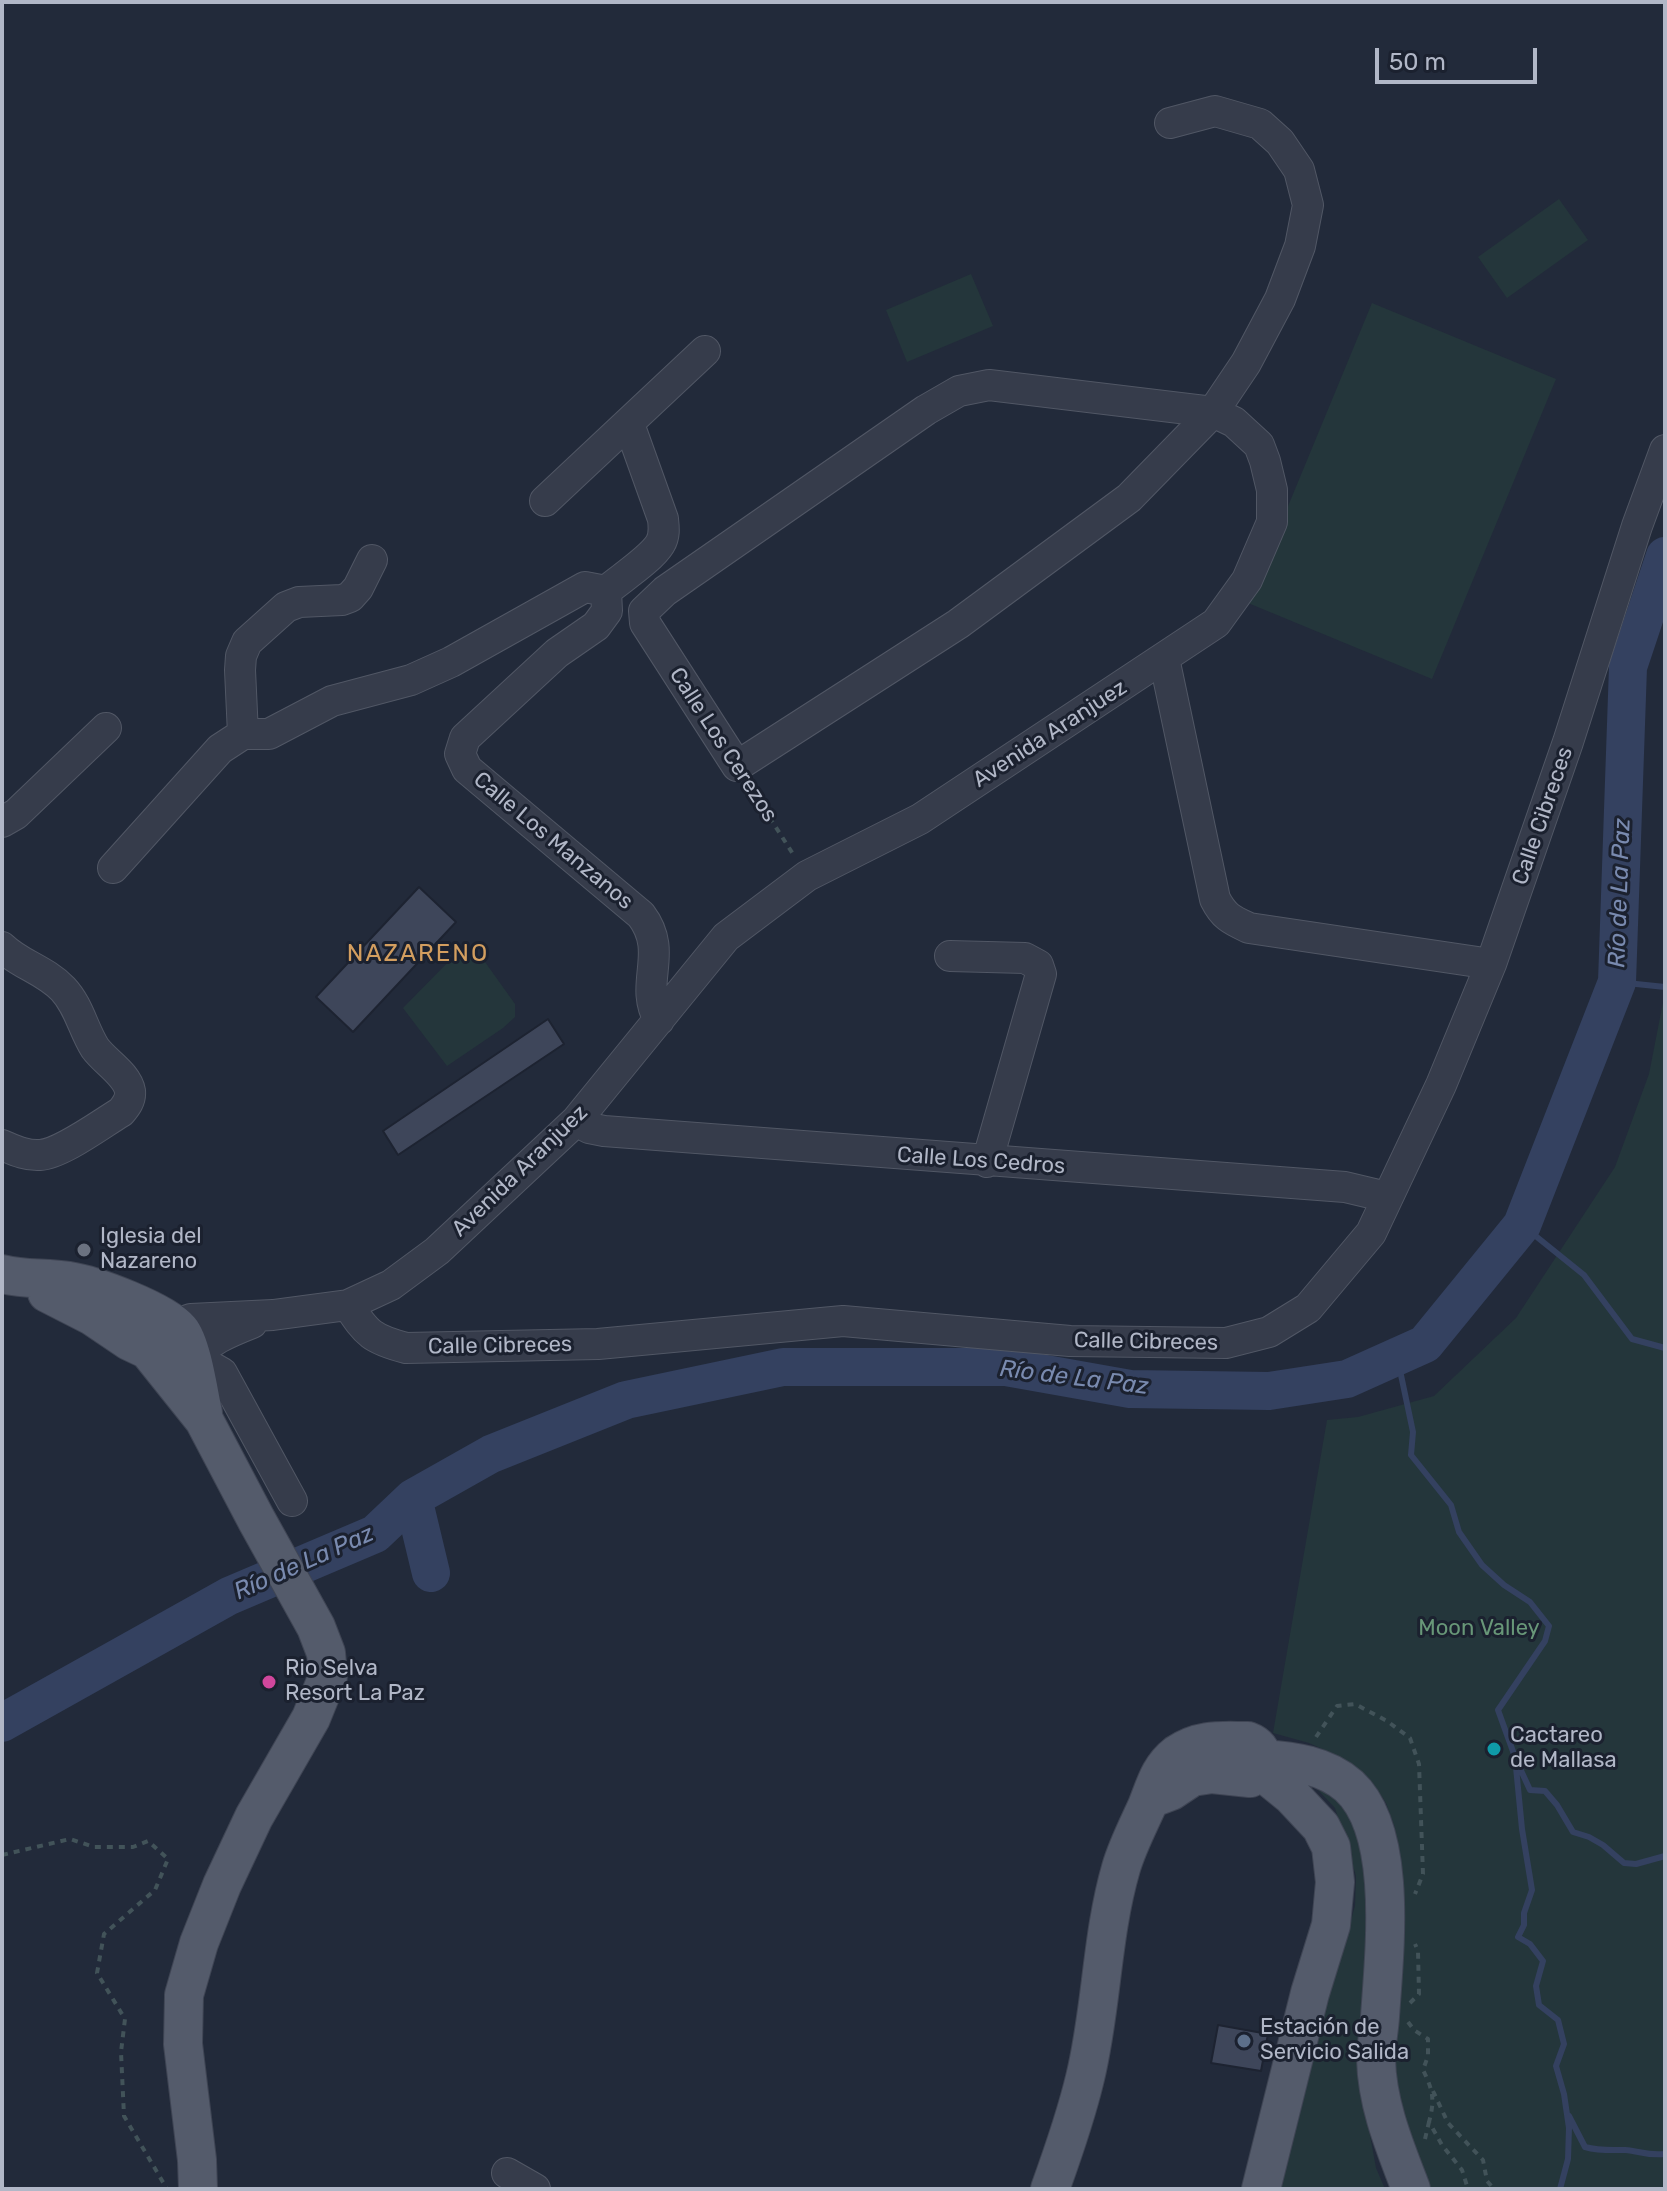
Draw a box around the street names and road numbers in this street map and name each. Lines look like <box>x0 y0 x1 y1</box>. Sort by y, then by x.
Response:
street label: Calle Los Cerezos <box>663 663 783 827</box>
street label: Avenida Aranjuez <box>968 674 1132 794</box>
street label: Calle Cibreces <box>1507 743 1579 889</box>
street label: Calle Los Manzanos <box>468 767 638 915</box>
street label: Avenida Aranjuez <box>447 1100 593 1242</box>
street label: Calle Los Cedros <box>896 1142 1066 1180</box>
street label: Calle Cibreces <box>1074 1328 1218 1356</box>
street label: Calle Cibreces <box>428 1332 572 1360</box>

